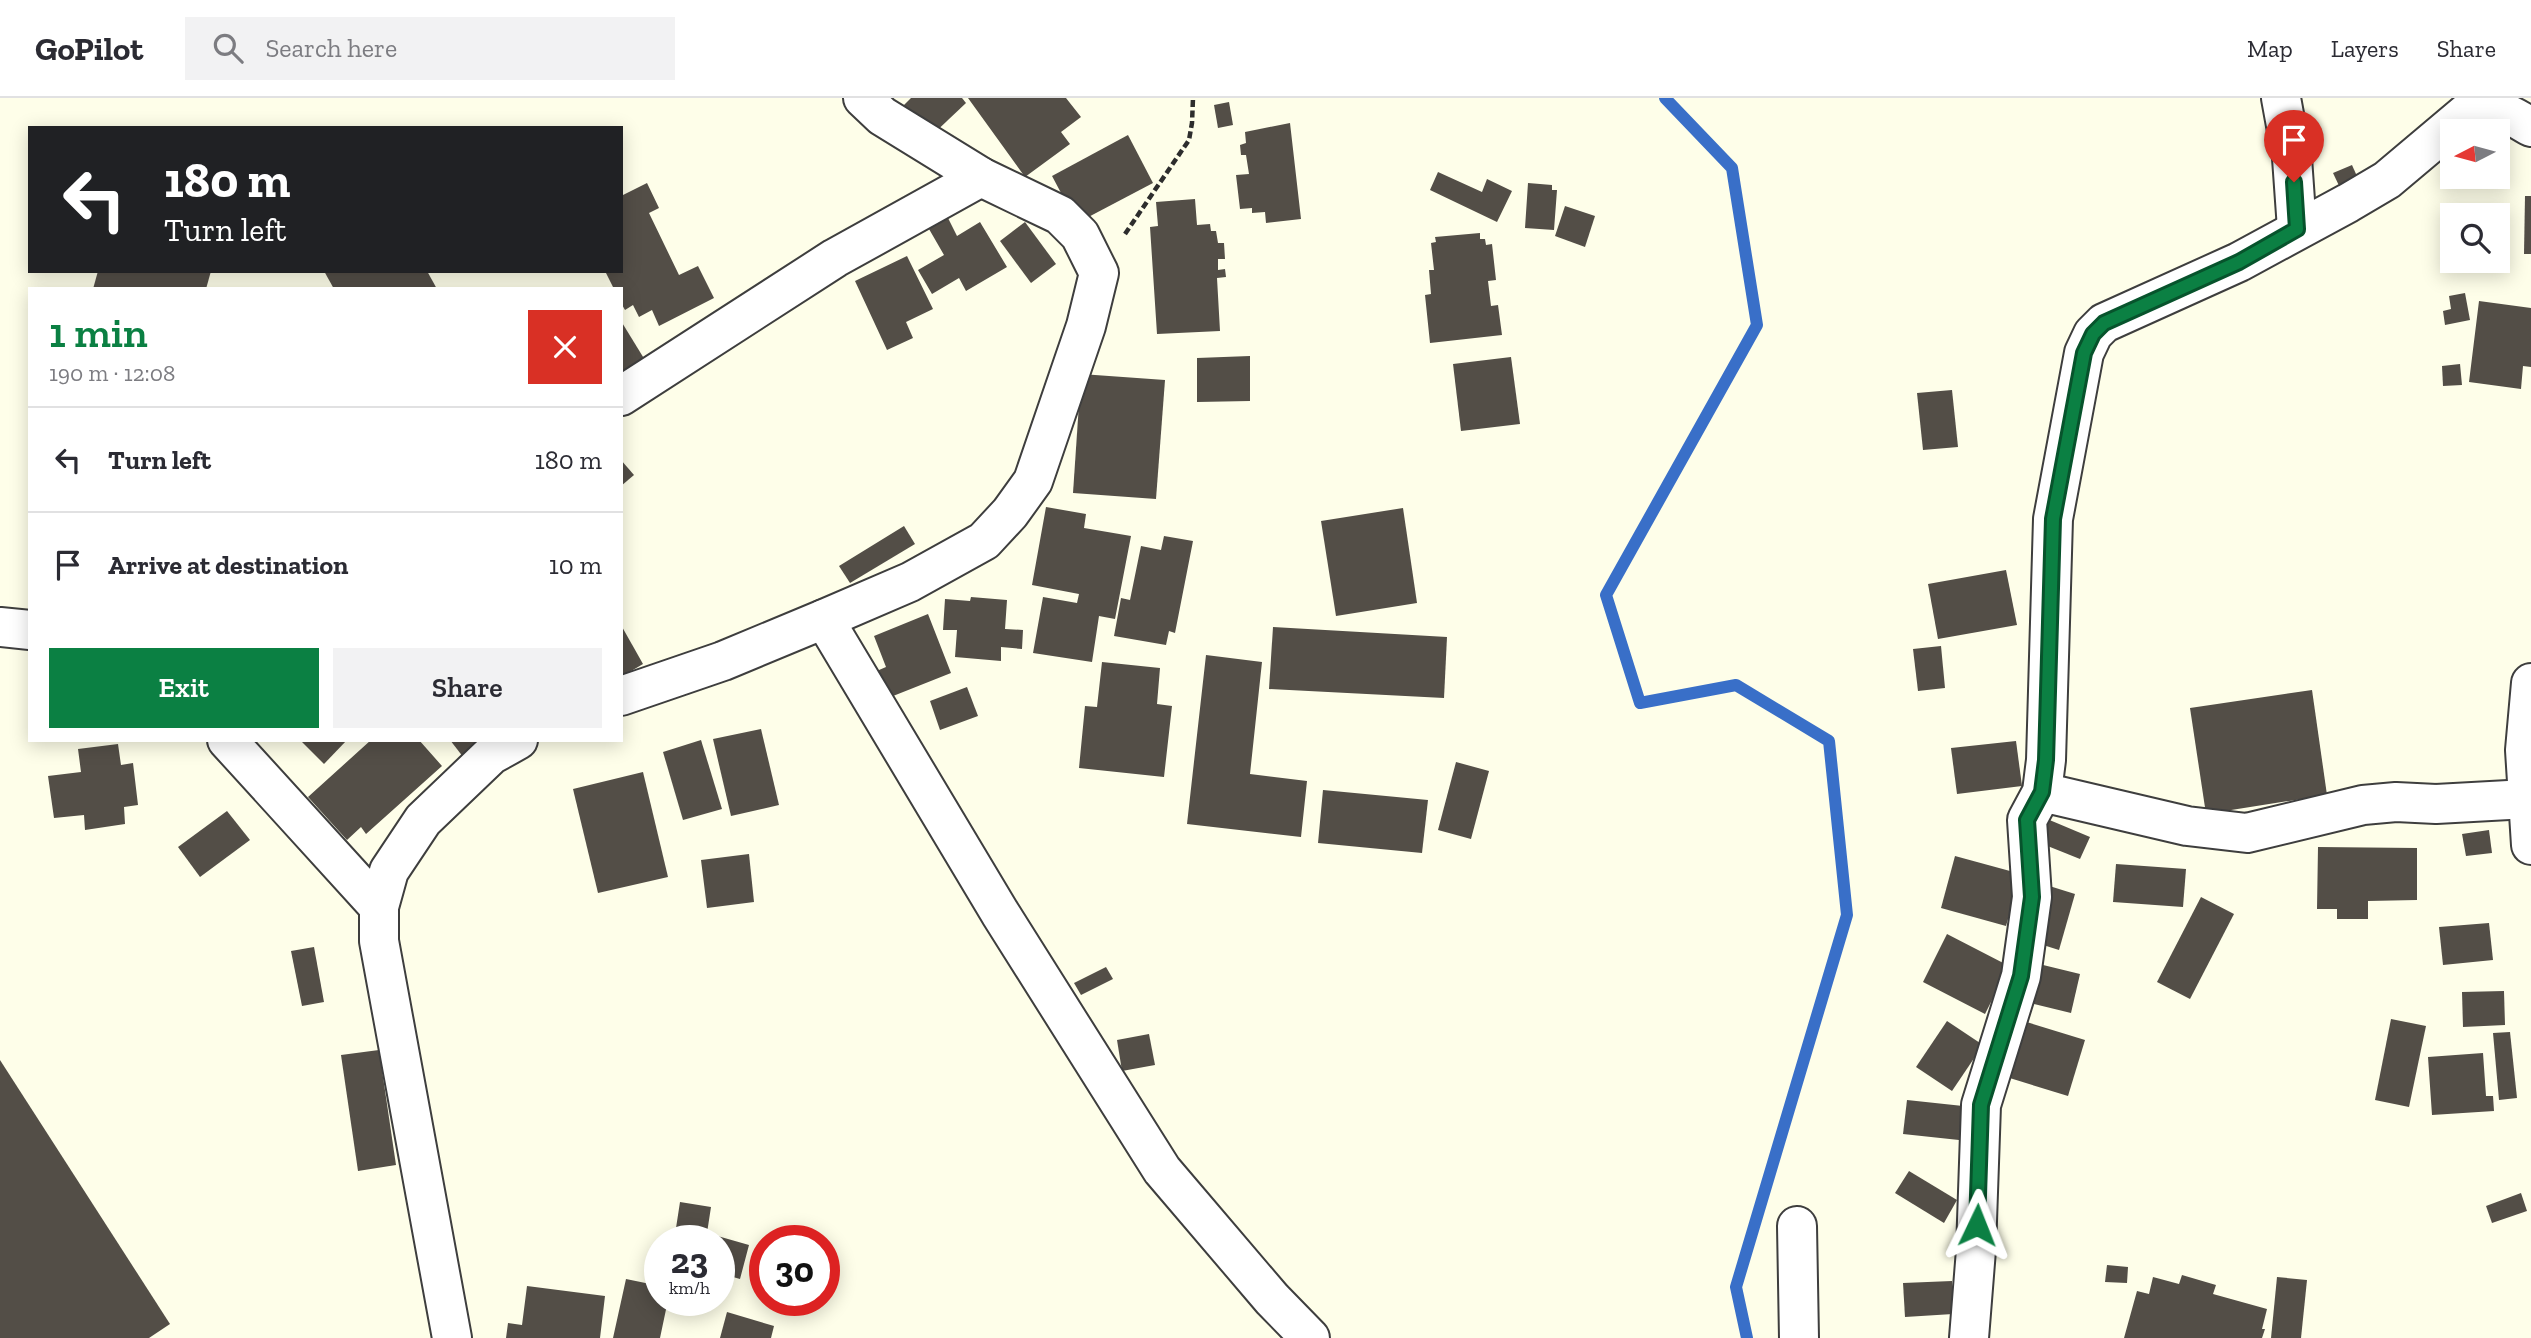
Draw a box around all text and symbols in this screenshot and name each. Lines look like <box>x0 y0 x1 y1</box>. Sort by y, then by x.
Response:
search box <box>185 17 675 80</box>
text: GoPilot <box>35 29 143 68</box>
icon: search <box>209 29 247 67</box>
text: Search here <box>265 32 397 64</box>
text: Map <box>2247 34 2293 63</box>
text: Layers <box>2331 34 2399 63</box>
text: Share <box>2437 34 2496 63</box>
pin <box>2264 110 2324 182</box>
north arrow <box>2440 119 2510 189</box>
map controls <box>2440 119 2510 273</box>
icon: arrive <box>2275 121 2313 159</box>
text: 180 m <box>164 151 291 210</box>
icon: left <box>49 154 140 245</box>
button: search <box>2440 203 2510 273</box>
text: Turn left <box>164 211 286 249</box>
text: 1 min <box>49 307 148 358</box>
button: close <box>528 310 602 384</box>
text: 190 m · 12:08 <box>49 359 175 387</box>
icon: left <box>49 441 87 479</box>
text: Turn left <box>108 444 211 476</box>
text: 180 m <box>535 444 602 476</box>
icon: arrive <box>49 546 87 584</box>
text: Arrive at destination <box>108 549 348 581</box>
text: 10 m <box>549 549 602 581</box>
button: Exit <box>49 648 319 728</box>
button: Share <box>333 648 602 728</box>
position arrow <box>1940 1188 2014 1262</box>
speed limit sign: 30 <box>749 1225 840 1316</box>
text: 23 <box>671 1240 708 1282</box>
text: km/h <box>669 1277 710 1299</box>

